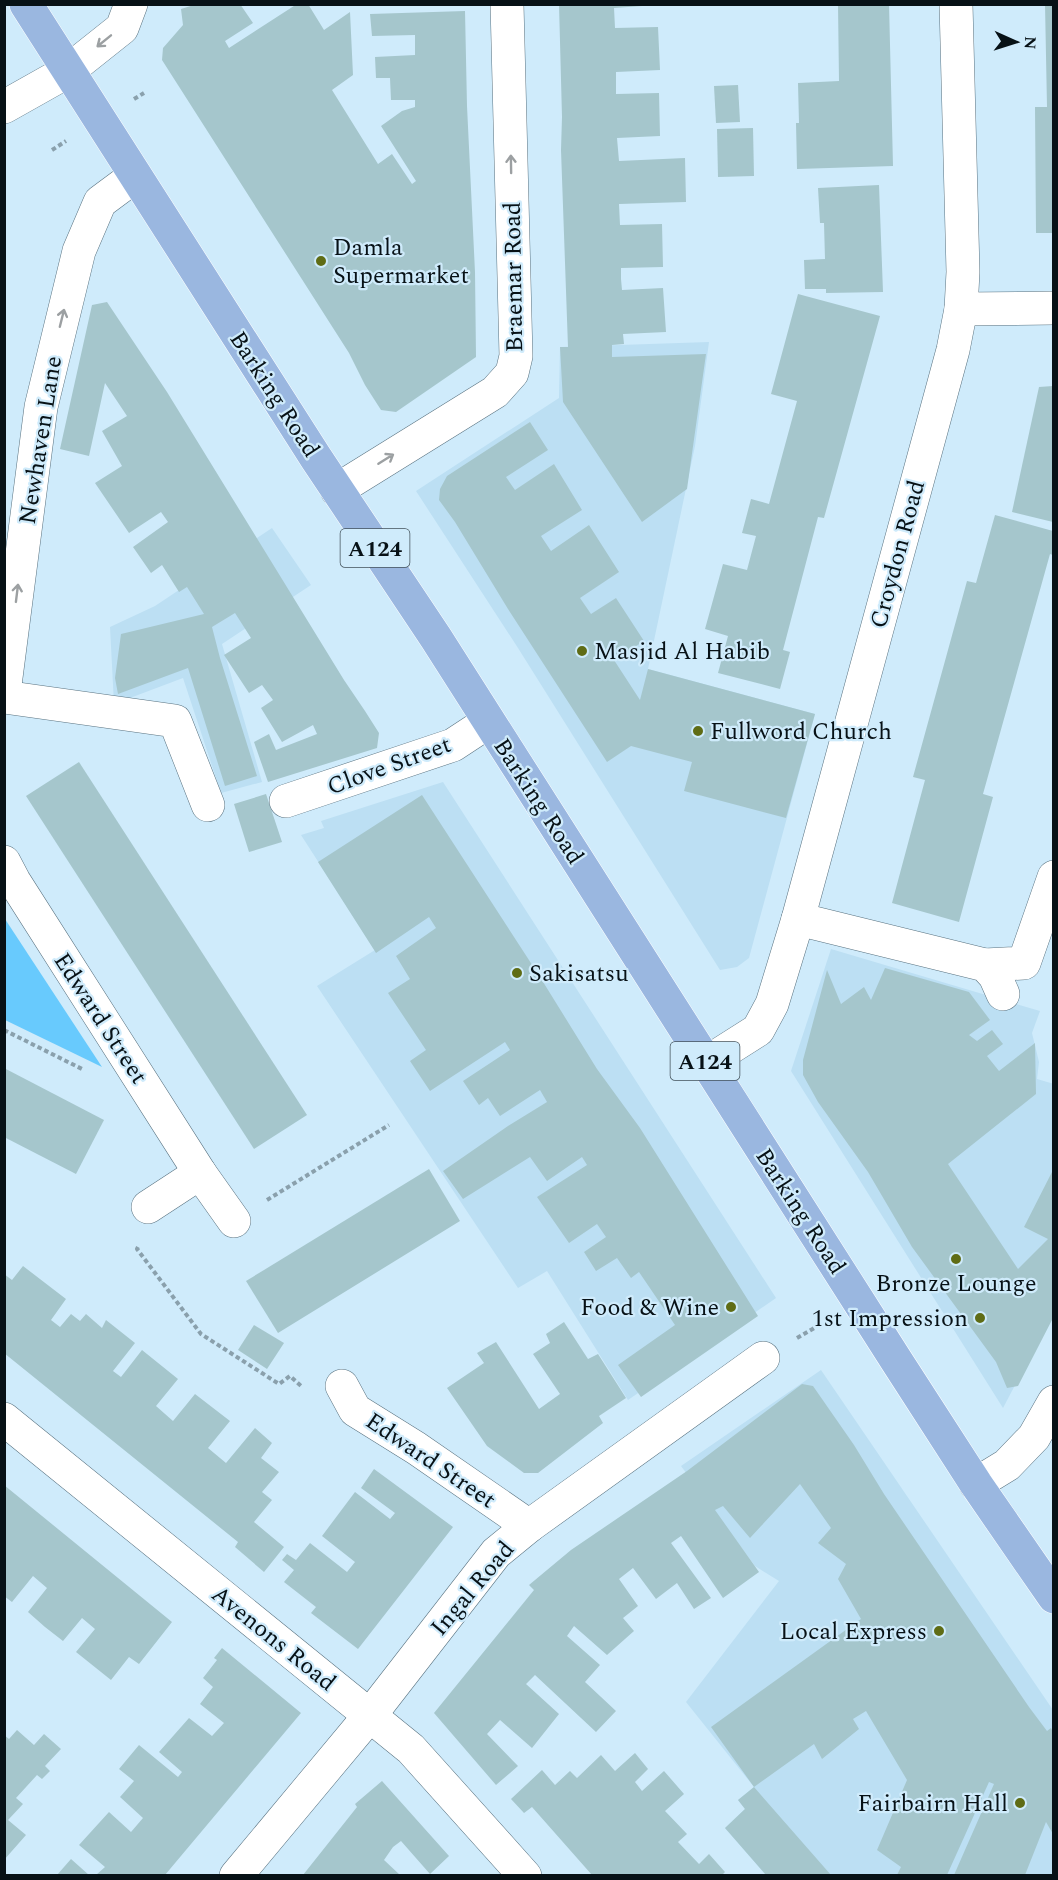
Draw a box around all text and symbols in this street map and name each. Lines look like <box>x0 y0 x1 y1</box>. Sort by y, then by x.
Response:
north arrow <box>986 12 1046 72</box>
one-way arrow <box>96 35 112 48</box>
text: N <box>1018 36 1042 50</box>
one-way arrow <box>505 154 517 174</box>
street label: Braemar Road <box>495 201 533 353</box>
place label: Damla Supermarket <box>333 230 469 294</box>
marker: Damla Supermarket <box>314 254 328 268</box>
one-way arrow <box>57 309 69 328</box>
street label: Barking Road <box>220 324 329 465</box>
street label: Newhaven Lane <box>10 353 72 527</box>
one-way arrow <box>378 453 395 466</box>
street label: Croydon Road <box>861 476 935 632</box>
road number: A124 <box>340 529 410 567</box>
one-way arrow <box>12 584 23 603</box>
place label: Masjid Al Habib <box>594 634 770 670</box>
marker: Masjid Al Habib <box>575 644 589 658</box>
place label: Fullword Church <box>710 714 892 750</box>
marker: Fullword Church <box>691 724 705 738</box>
street label: Clove Street <box>322 727 456 805</box>
street label: Barking Road <box>484 731 593 872</box>
street label: Edward Street <box>44 946 156 1092</box>
place label: Sakisatsu <box>529 956 629 992</box>
marker: Sakisatsu <box>510 966 524 980</box>
road number: A124 <box>670 1042 740 1080</box>
street label: Barking Road <box>746 1141 855 1282</box>
marker: Bronze Lounge <box>949 1252 963 1266</box>
place label: Bronze Lounge <box>876 1266 1037 1302</box>
place label: Food & Wine <box>580 1290 719 1326</box>
marker: Food & Wine <box>724 1300 738 1314</box>
place label: 1st Impression <box>812 1301 968 1337</box>
marker: 1st Impression <box>973 1311 987 1325</box>
street label: Edward Street <box>358 1404 503 1518</box>
street label: Ingal Road <box>422 1533 523 1644</box>
street label: Avenons Road <box>203 1577 344 1700</box>
place label: Local Express <box>780 1614 927 1650</box>
marker: Local Express <box>932 1624 946 1638</box>
place label: Fairbairn Hall <box>857 1786 1008 1822</box>
marker: Fairbairn Hall <box>1013 1796 1027 1810</box>

